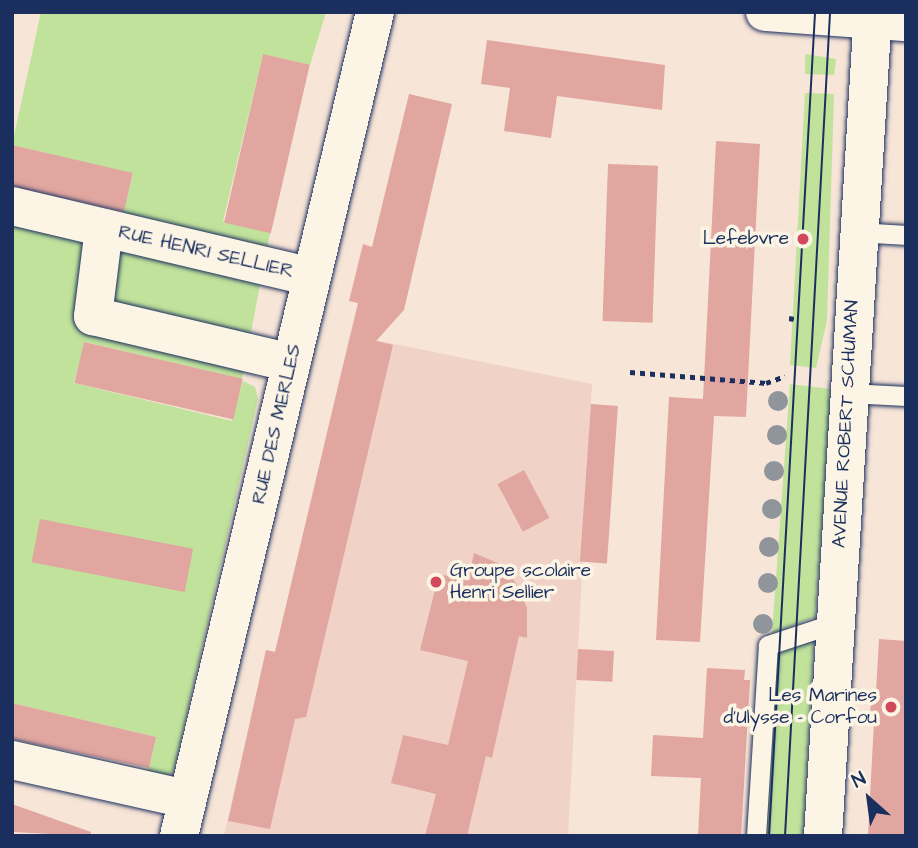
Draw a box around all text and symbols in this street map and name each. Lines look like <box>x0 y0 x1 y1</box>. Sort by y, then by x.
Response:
street label: RUE HENRI SELLIER <box>116 221 296 283</box>
place label: Lefebvre <box>703 228 789 250</box>
marker: Lefebvre <box>795 231 811 247</box>
street label: AVENUE ROBERT SCHUMAN <box>828 299 864 549</box>
street label: RUE DES MERLES <box>247 342 307 506</box>
place label: Groupe scolaire Henri Sellier <box>450 560 591 604</box>
marker: Groupe scolaire Henri Sellier <box>428 574 444 590</box>
place label: Les Marines d'Ulysse - Corfou <box>723 685 877 729</box>
marker: Les Marines d'Ulysse - Corfou <box>883 699 899 715</box>
north arrow <box>834 764 904 834</box>
text: N <box>847 765 871 795</box>

